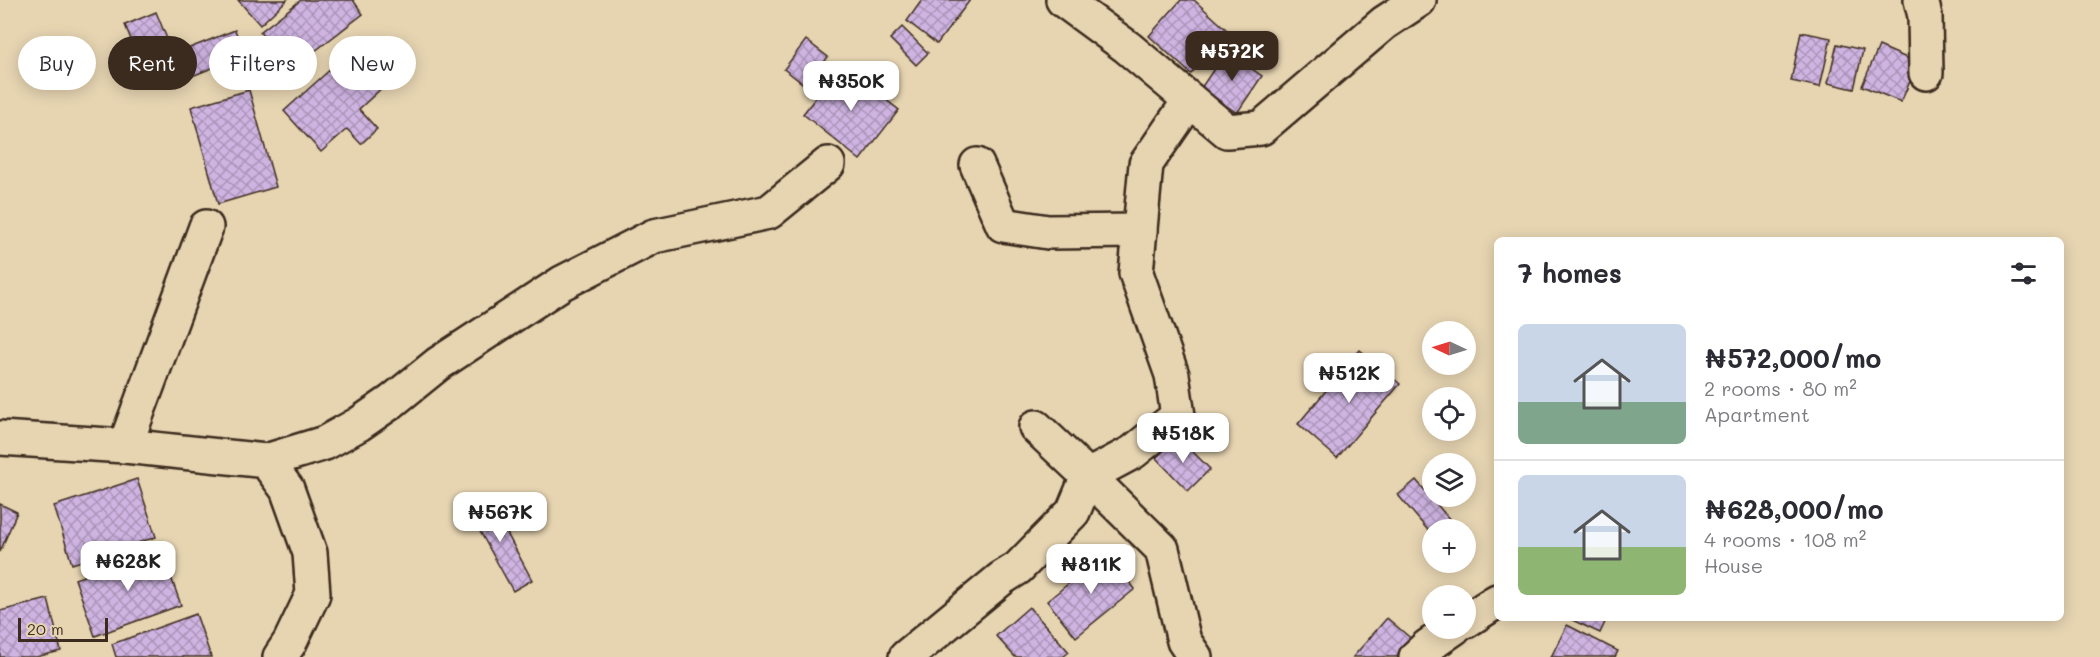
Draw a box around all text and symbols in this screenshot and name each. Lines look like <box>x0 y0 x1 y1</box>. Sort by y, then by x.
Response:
pin: ₦572K <box>1190 31 1274 82</box>
chip: Buy <box>18 36 96 90</box>
chip: Rent <box>108 36 197 90</box>
chip: Filters <box>209 36 317 90</box>
chip: New <box>329 36 416 90</box>
text: ₦572K <box>1199 37 1265 63</box>
pin: ₦350K <box>809 61 893 112</box>
text: ₦350K <box>817 67 885 93</box>
text: 7 homes <box>1518 256 1622 290</box>
icon: filters <box>2007 257 2040 290</box>
north arrow <box>1422 321 1476 375</box>
map controls <box>1422 321 1476 639</box>
text: ₦572,000/mo <box>1704 341 1881 375</box>
icon: home <box>1566 348 1638 420</box>
pin: ₦512K <box>1307 353 1391 404</box>
text: ₦512K <box>1318 359 1380 385</box>
text: 2 rooms · 80 m² <box>1704 375 1857 401</box>
button: locate <box>1422 387 1476 441</box>
text: Apartment <box>1704 401 1810 427</box>
pin: ₦518K <box>1141 413 1225 464</box>
text: ₦518K <box>1151 419 1215 445</box>
button: layers <box>1422 453 1476 507</box>
pin: ₦567K <box>458 492 542 543</box>
text: ₦628,000/mo <box>1704 492 1884 526</box>
text: ₦567K <box>467 498 533 524</box>
icon: home <box>1566 499 1638 571</box>
button: + <box>1422 519 1476 573</box>
text: 4 rooms · 108 m² <box>1704 526 1866 552</box>
pin: ₦628K <box>86 541 170 592</box>
pin: ₦811K <box>1049 544 1133 595</box>
text: ₦628K <box>95 547 161 573</box>
text: ₦811K <box>1060 550 1122 576</box>
text: House <box>1704 552 1763 578</box>
button: − <box>1422 585 1476 639</box>
scale bar <box>18 615 108 642</box>
text: 20 m <box>27 618 64 639</box>

